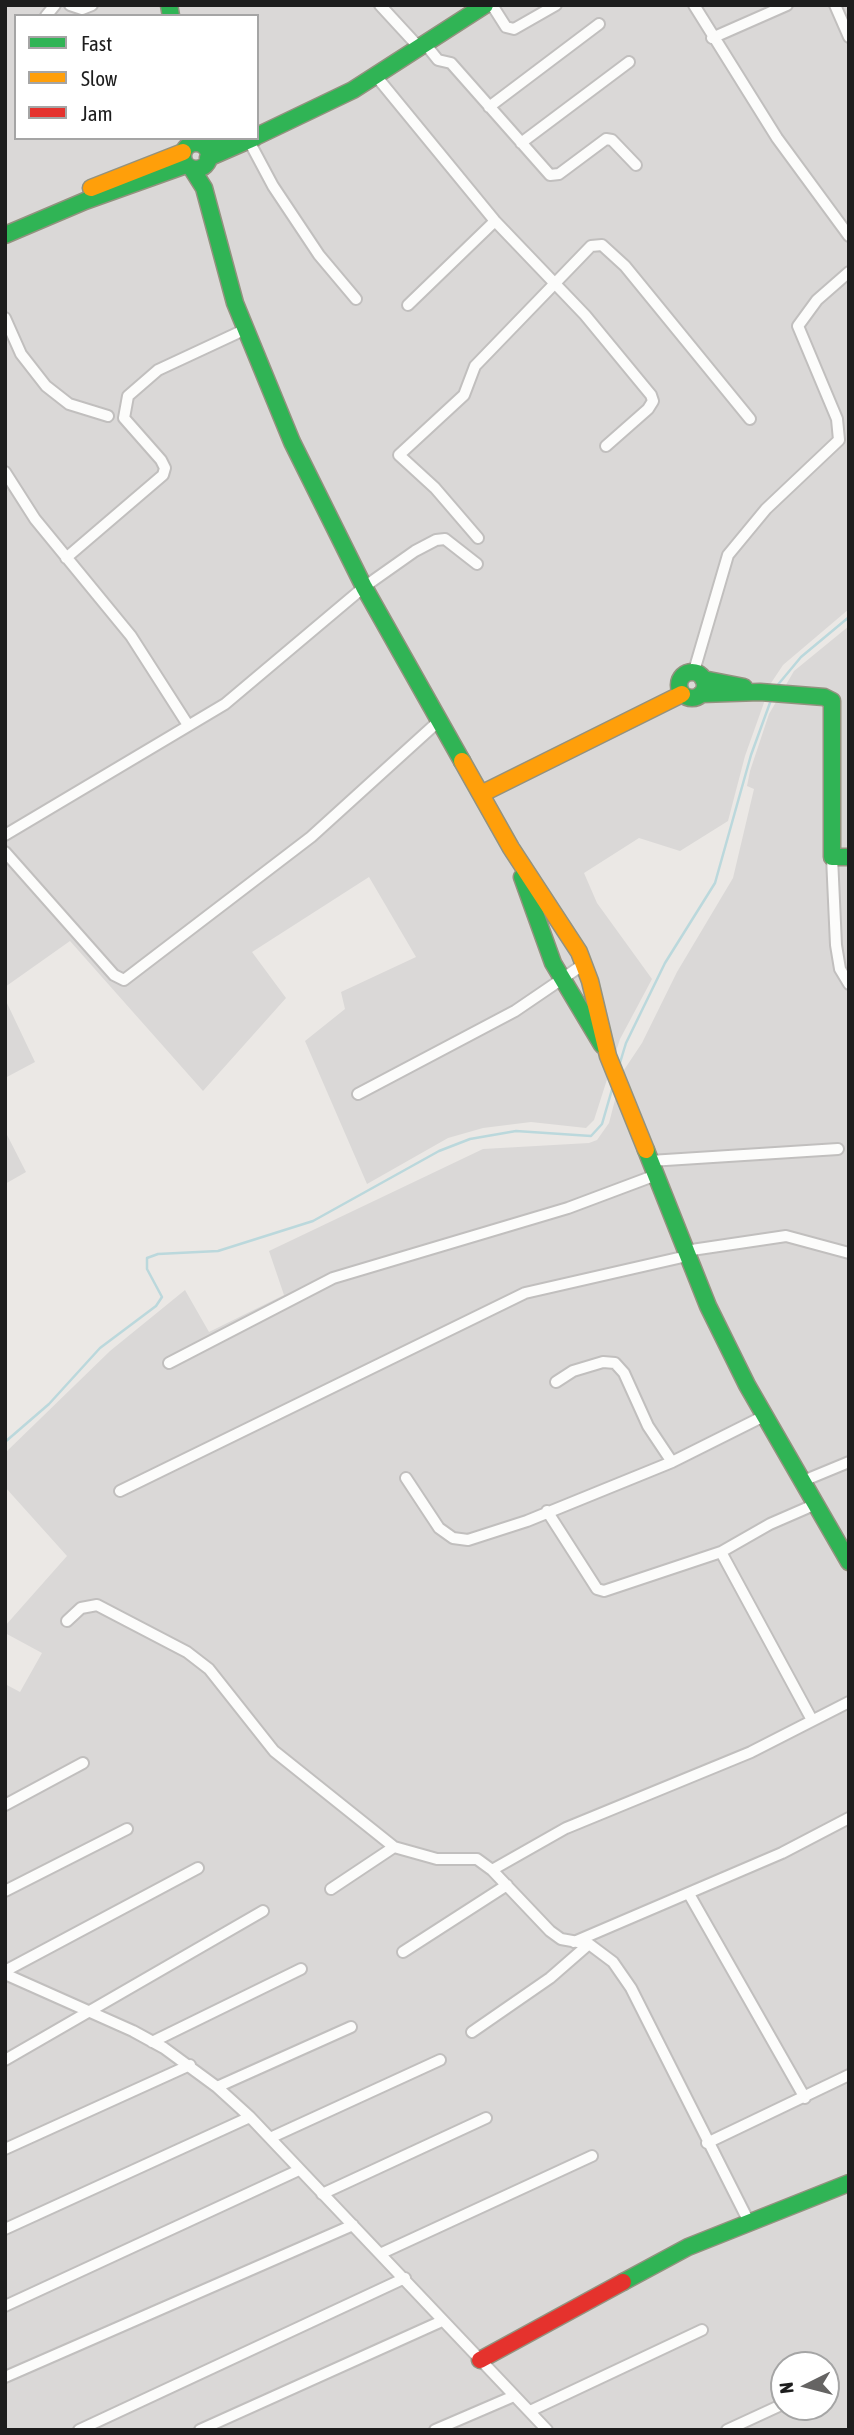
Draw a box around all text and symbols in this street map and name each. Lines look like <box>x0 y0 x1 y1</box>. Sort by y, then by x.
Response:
legend <box>14 14 259 140</box>
text: Fast <box>81 31 112 55</box>
text: Slow <box>81 66 117 90</box>
text: Jam <box>81 101 113 125</box>
north arrow <box>770 2351 840 2421</box>
text: N <box>775 2381 798 2395</box>

